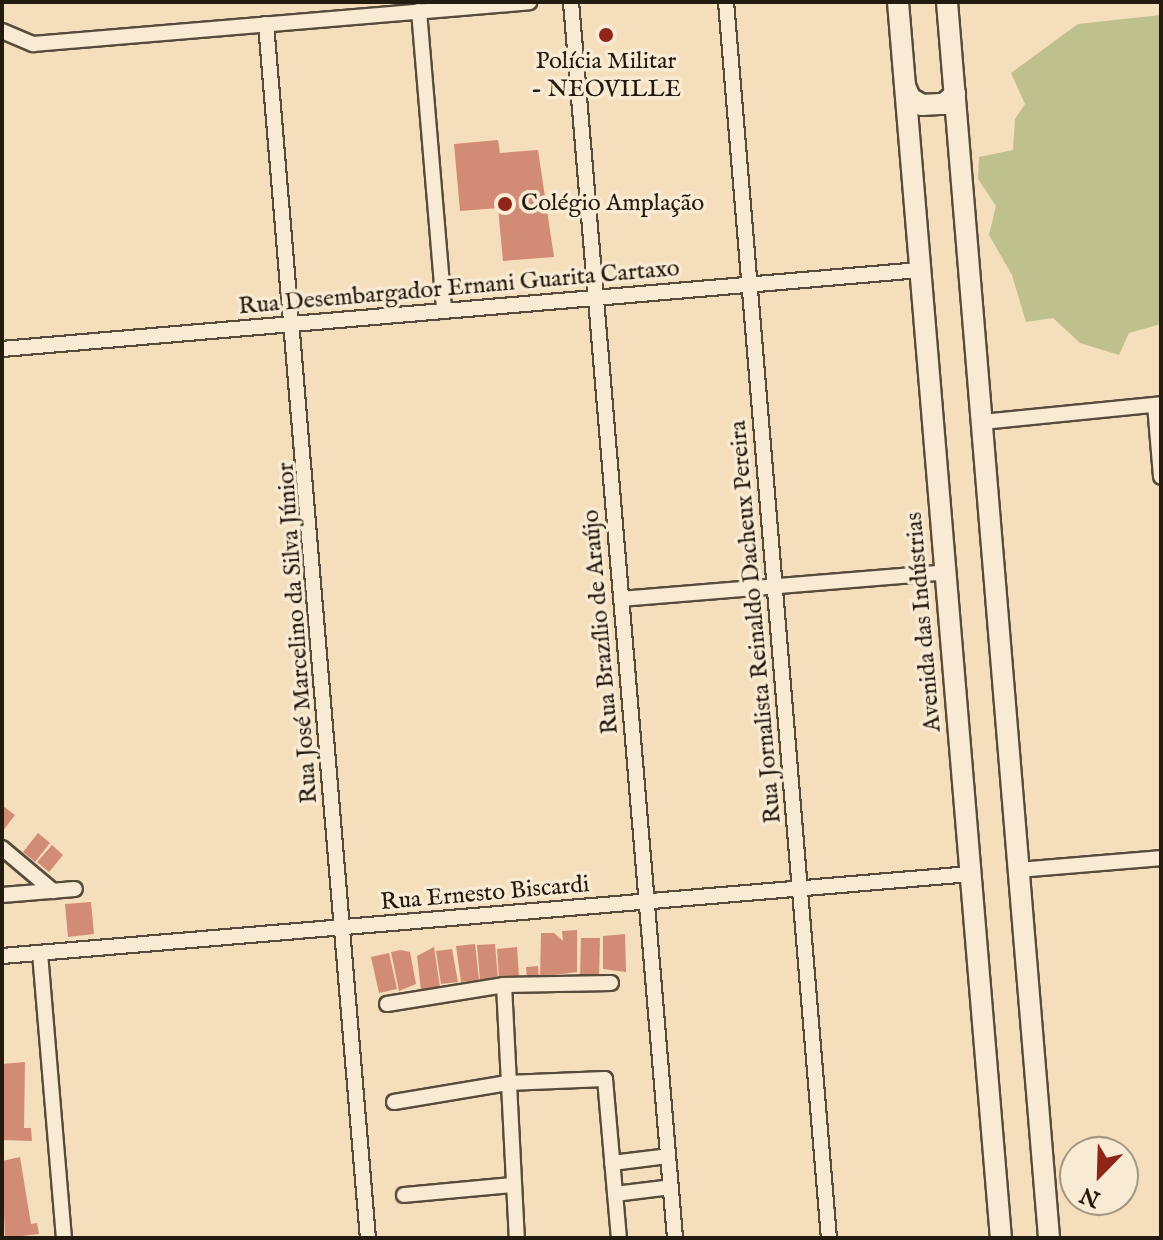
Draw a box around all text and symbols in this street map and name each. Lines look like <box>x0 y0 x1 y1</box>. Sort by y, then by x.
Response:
marker: Polícia Militar - NEOVILLE <box>597 26 615 44</box>
place label: Polícia Militar - NEOVILLE <box>531 48 681 104</box>
place label: Colégio Amplação <box>521 190 704 218</box>
marker: Colégio Amplação <box>496 195 514 213</box>
street label: Rua Desembargador Ernani Guarita Cartaxo <box>237 254 681 322</box>
street label: Rua Jornalista Reinaldo Dacheux Pereira <box>724 419 788 825</box>
street label: Rua José Marcelino da Silva Júnior <box>272 461 324 805</box>
street label: Rua Brazílio de Araújo <box>577 508 625 736</box>
street label: Avenida das Indústrias <box>900 511 948 733</box>
street label: Rua Ernesto Biscardi <box>379 871 591 917</box>
north arrow <box>1059 1136 1139 1216</box>
text: N <box>1076 1180 1105 1213</box>

